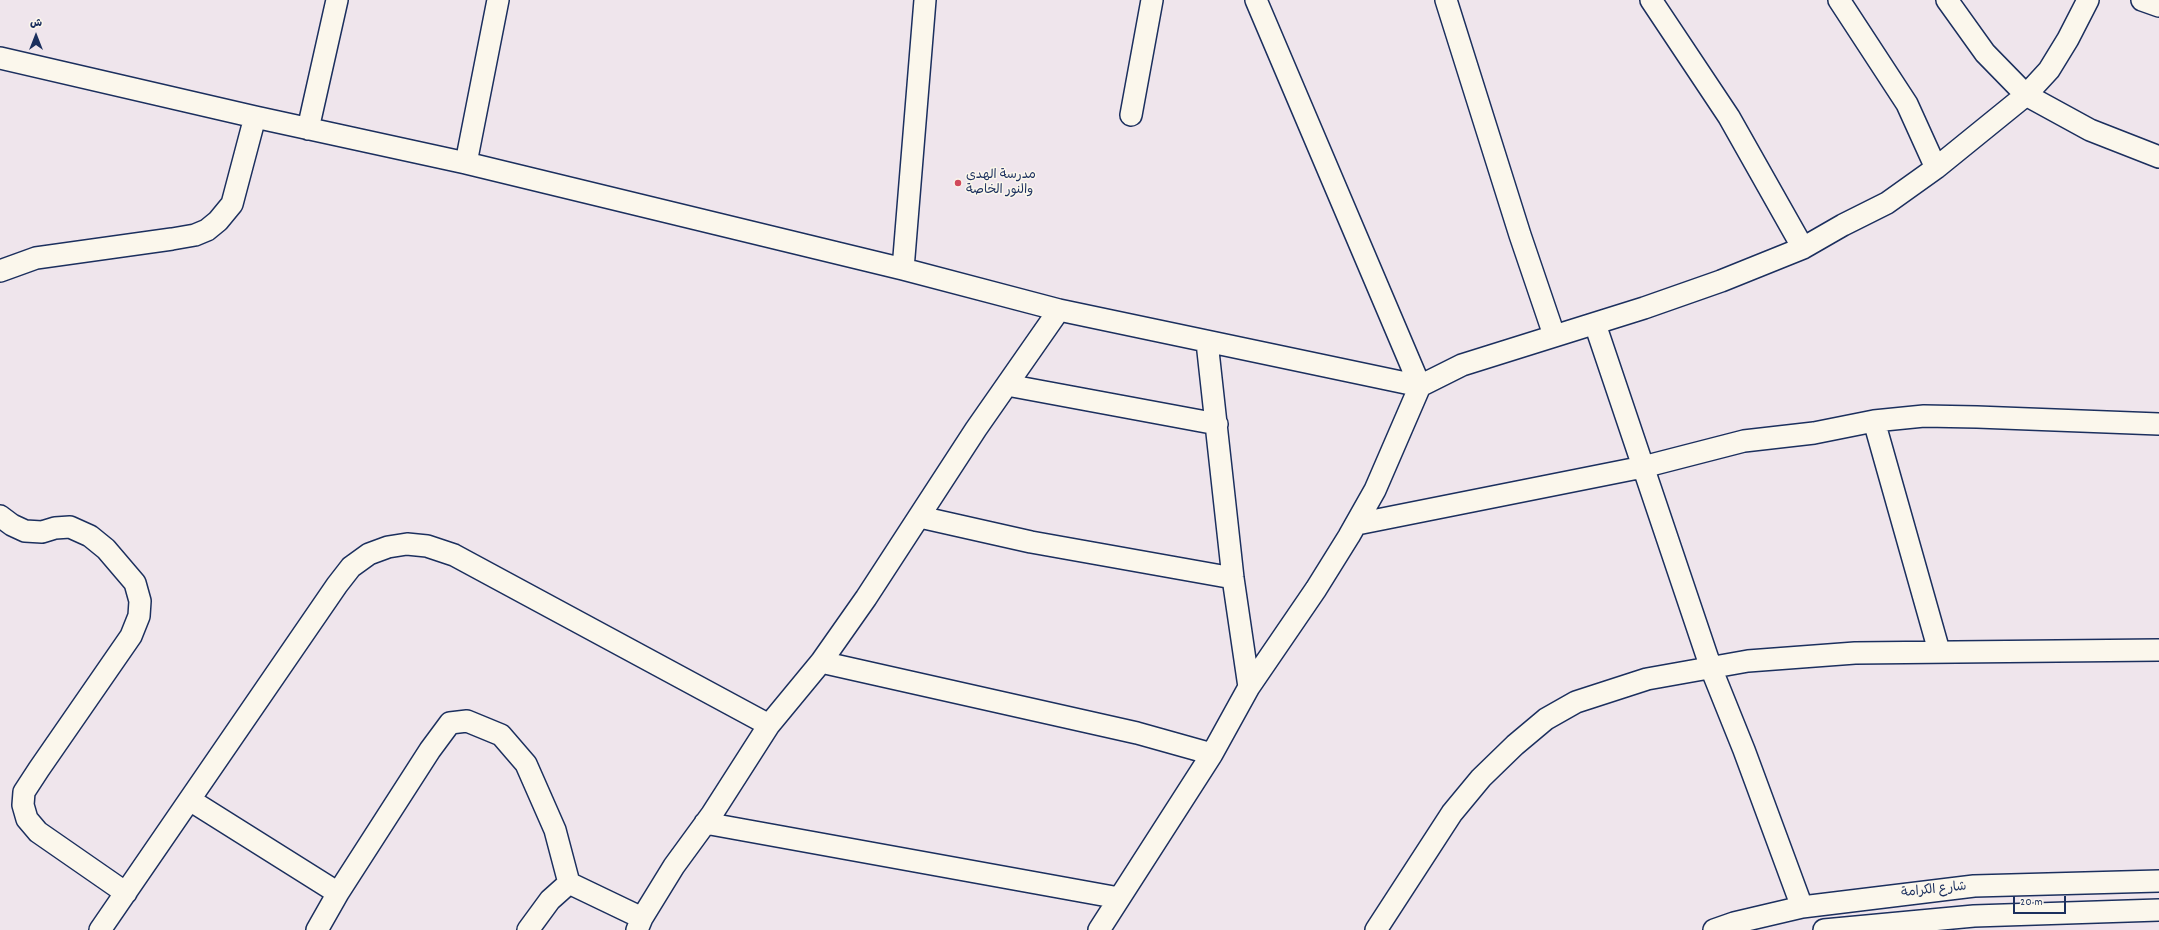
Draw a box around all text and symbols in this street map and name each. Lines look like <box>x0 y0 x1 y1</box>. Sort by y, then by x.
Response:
north arrow <box>16 16 56 56</box>
text: ش <box>30 16 42 32</box>
place label: مدرسة الهدى والنور الخاصة <box>966 168 1036 199</box>
marker: مدرسة الهدى والنور الخاصة <box>953 178 963 188</box>
street label: شارع الكرامة <box>1901 880 1967 902</box>
scale bar <box>2015 888 2068 914</box>
text: 20 m <box>2020 894 2043 911</box>

